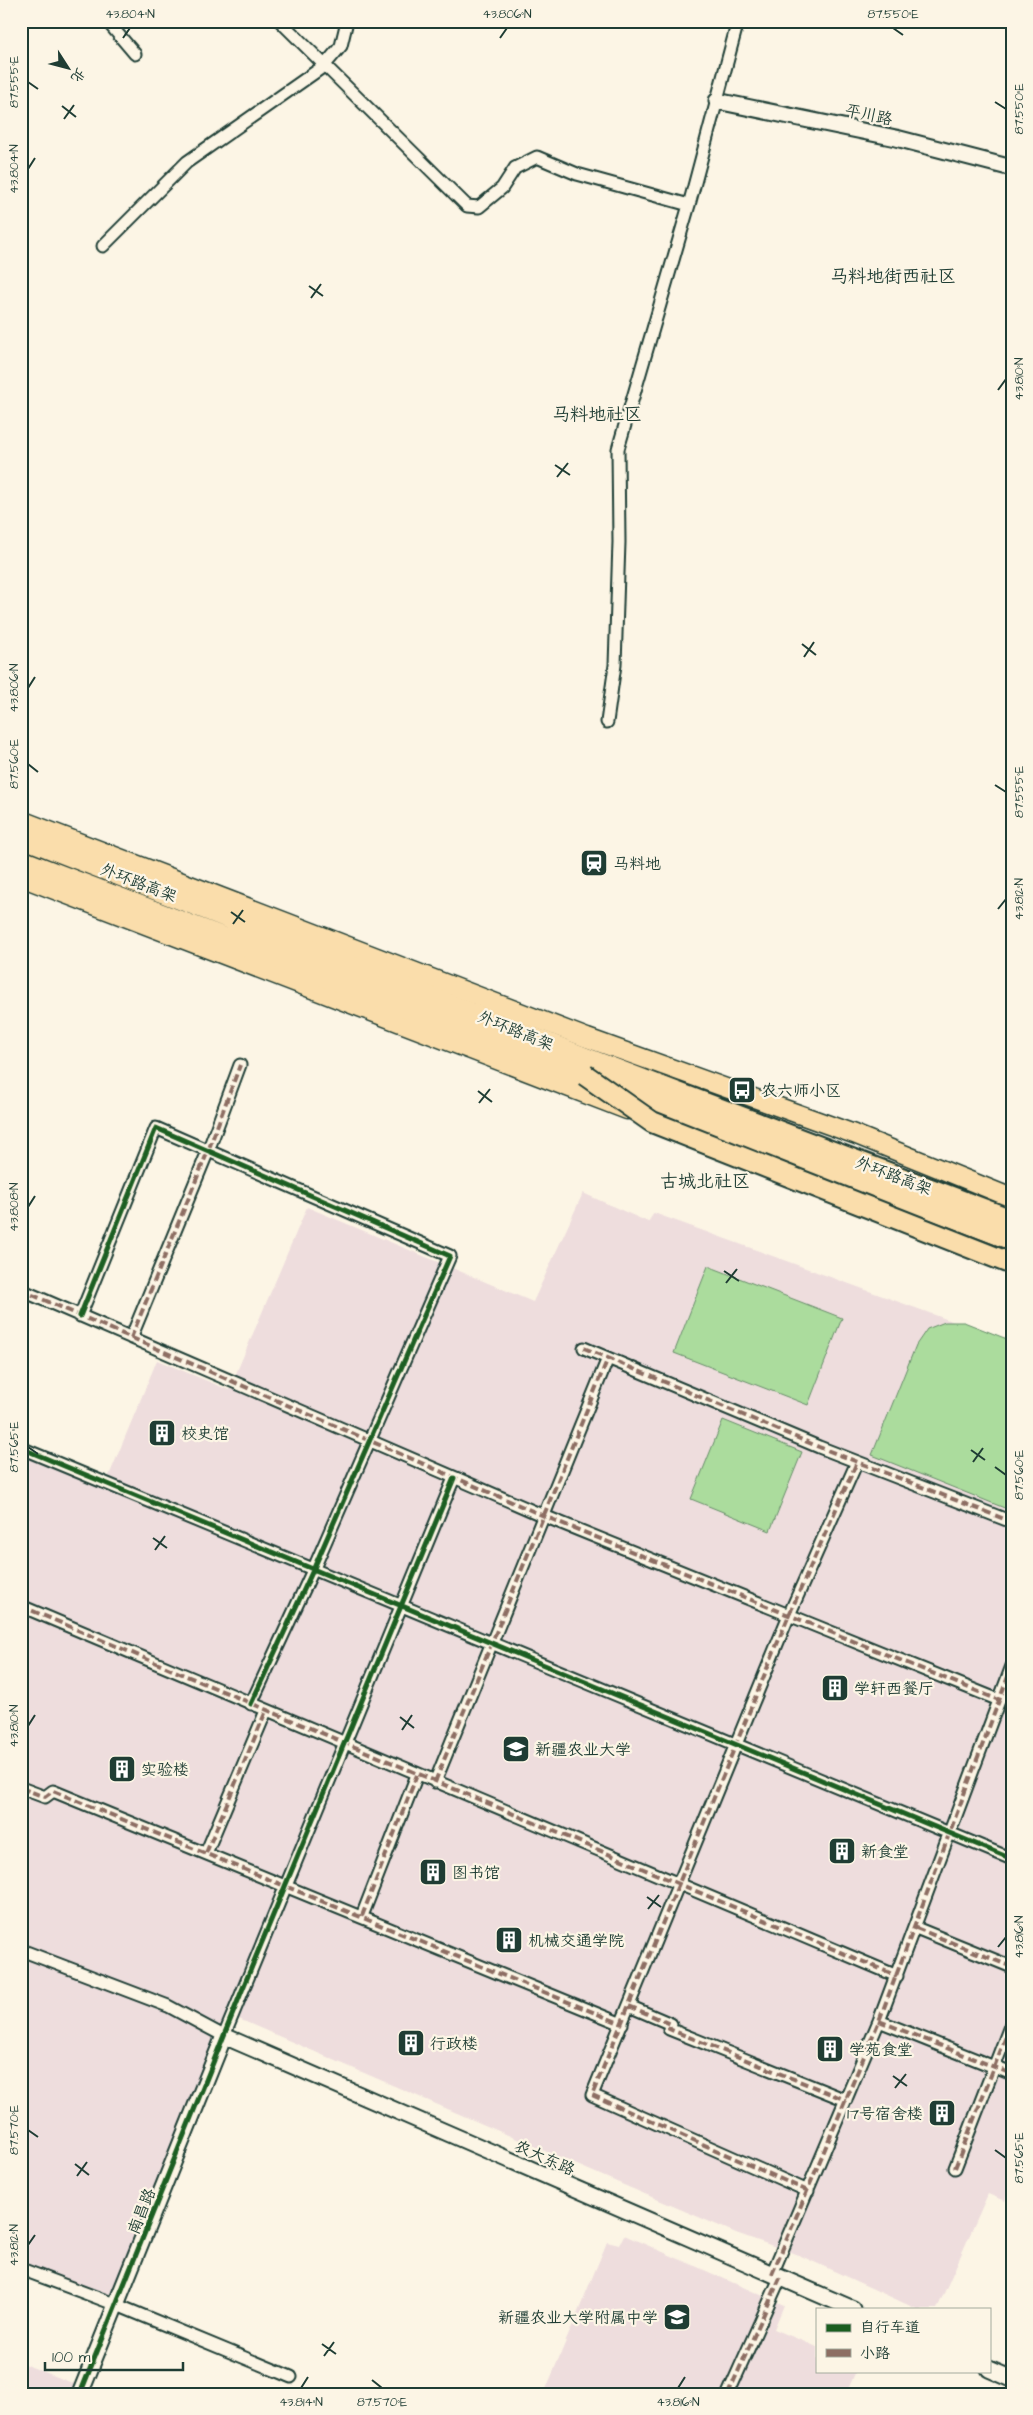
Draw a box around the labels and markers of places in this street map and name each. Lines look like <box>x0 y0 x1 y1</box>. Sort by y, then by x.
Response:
station icon: 马料地 <box>579 848 609 878</box>
place label: 马料地 <box>613 853 661 875</box>
bus stop icon: 农六师小区 <box>727 1075 757 1105</box>
place label: 农六师小区 <box>761 1080 841 1102</box>
building icon: 校史馆 <box>147 1418 177 1448</box>
place label: 校史馆 <box>181 1423 229 1445</box>
building icon: 学轩西餐厅 <box>820 1673 850 1703</box>
place label: 学轩西餐厅 <box>854 1678 934 1700</box>
school or university icon: 新疆农业大学 <box>501 1734 531 1764</box>
place label: 新疆农业大学 <box>535 1739 631 1761</box>
building icon: 实验楼 <box>107 1754 137 1784</box>
place label: 实验楼 <box>141 1759 189 1781</box>
building icon: 新食堂 <box>827 1836 857 1866</box>
place label: 新食堂 <box>861 1841 909 1863</box>
building icon: 图书馆 <box>418 1857 448 1887</box>
place label: 图书馆 <box>452 1862 500 1884</box>
building icon: 机械交通学院 <box>494 1925 524 1955</box>
place label: 机械交通学院 <box>528 1930 624 1952</box>
building icon: 行政楼 <box>396 2028 426 2058</box>
place label: 行政楼 <box>430 2033 478 2055</box>
building icon: 学苑食堂 <box>815 2034 845 2064</box>
place label: 学苑食堂 <box>849 2039 913 2061</box>
building icon: 17号宿舍楼 <box>927 2098 957 2128</box>
place label: 17号宿舍楼 <box>847 2103 923 2125</box>
school or university icon: 新疆农业大学附属中学 <box>662 2302 692 2332</box>
place label: 新疆农业大学附属中学 <box>498 2307 658 2329</box>

